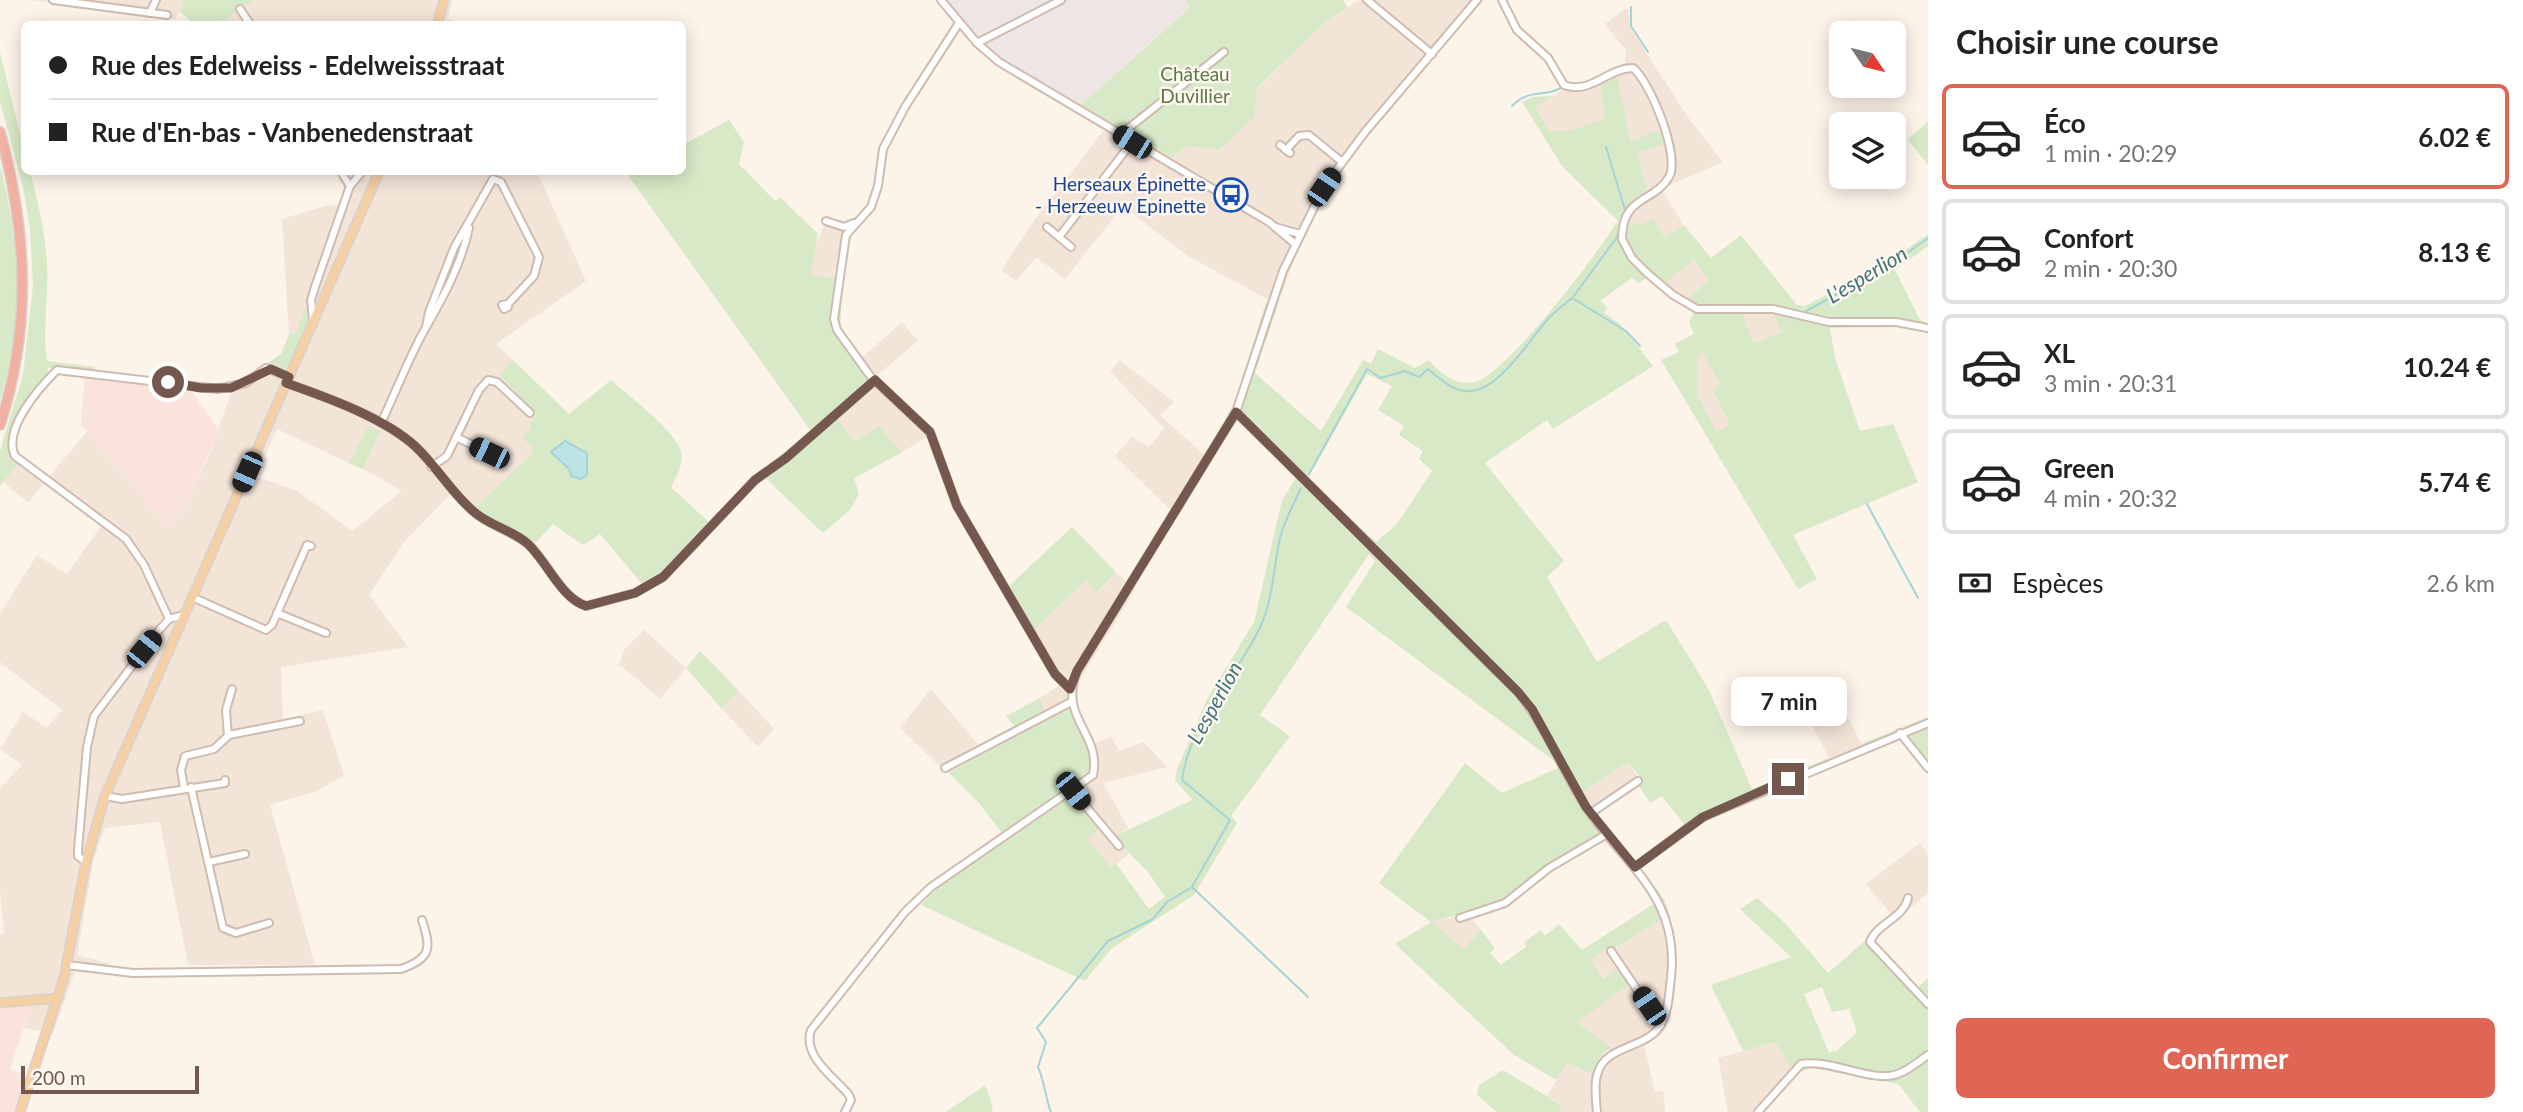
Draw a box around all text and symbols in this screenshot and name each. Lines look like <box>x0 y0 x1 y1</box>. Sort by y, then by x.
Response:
north arrow <box>1829 21 1906 98</box>
map controls <box>1829 21 1906 189</box>
text: Choisir une course <box>1956 22 2219 61</box>
text: Rue des Edelweiss - Edelweissstraat <box>91 49 504 81</box>
park label: Château Duvillier <box>1160 62 1230 107</box>
icon: car <box>1960 105 2023 168</box>
text: Éco <box>2044 107 2086 139</box>
button: layers <box>1829 112 1906 189</box>
text: Rue d'En-bas - Vanbenedenstraat <box>91 116 473 148</box>
text: 6.02 € <box>2418 121 2491 153</box>
car <box>1109 122 1156 162</box>
text: 1 min · 20:29 <box>2044 139 2177 167</box>
car <box>1304 164 1345 210</box>
place label: Herseaux Épinette - Herzeeuw Epinette <box>1035 172 1206 217</box>
bus stop icon: Herseaux Épinette - Herzeeuw Epinette <box>1212 176 1250 214</box>
icon: car <box>1960 220 2023 283</box>
text: Confort <box>2044 222 2134 254</box>
text: 8.13 € <box>2418 236 2491 268</box>
water label: L'esperlion <box>1821 240 1911 308</box>
text: 2 min · 20:30 <box>2044 254 2177 282</box>
icon: car <box>1960 335 2023 398</box>
text: XL <box>2044 337 2075 369</box>
text: 10.24 € <box>2403 351 2491 383</box>
route start <box>152 366 184 398</box>
text: 3 min · 20:31 <box>2044 369 2177 397</box>
car <box>466 434 513 472</box>
car <box>229 449 266 495</box>
icon: car <box>1960 450 2023 513</box>
text: Green <box>2044 452 2114 484</box>
text: 5.74 € <box>2418 466 2491 498</box>
text: 4 min · 20:32 <box>2044 484 2177 512</box>
icon: cash <box>1956 564 1994 602</box>
text: Espèces <box>2012 567 2104 599</box>
text: 2.6 km <box>2426 569 2495 597</box>
car <box>123 626 166 672</box>
water label: L'esperlion <box>1181 657 1246 748</box>
callout: 7 min <box>1730 678 1846 726</box>
text: 7 min <box>1760 687 1818 715</box>
route end <box>1772 763 1804 795</box>
car <box>1052 768 1095 814</box>
car <box>1629 983 1670 1029</box>
button: Confirmer <box>1956 1018 2495 1098</box>
scale bar <box>21 1063 200 1095</box>
text: 200 m <box>32 1066 86 1089</box>

